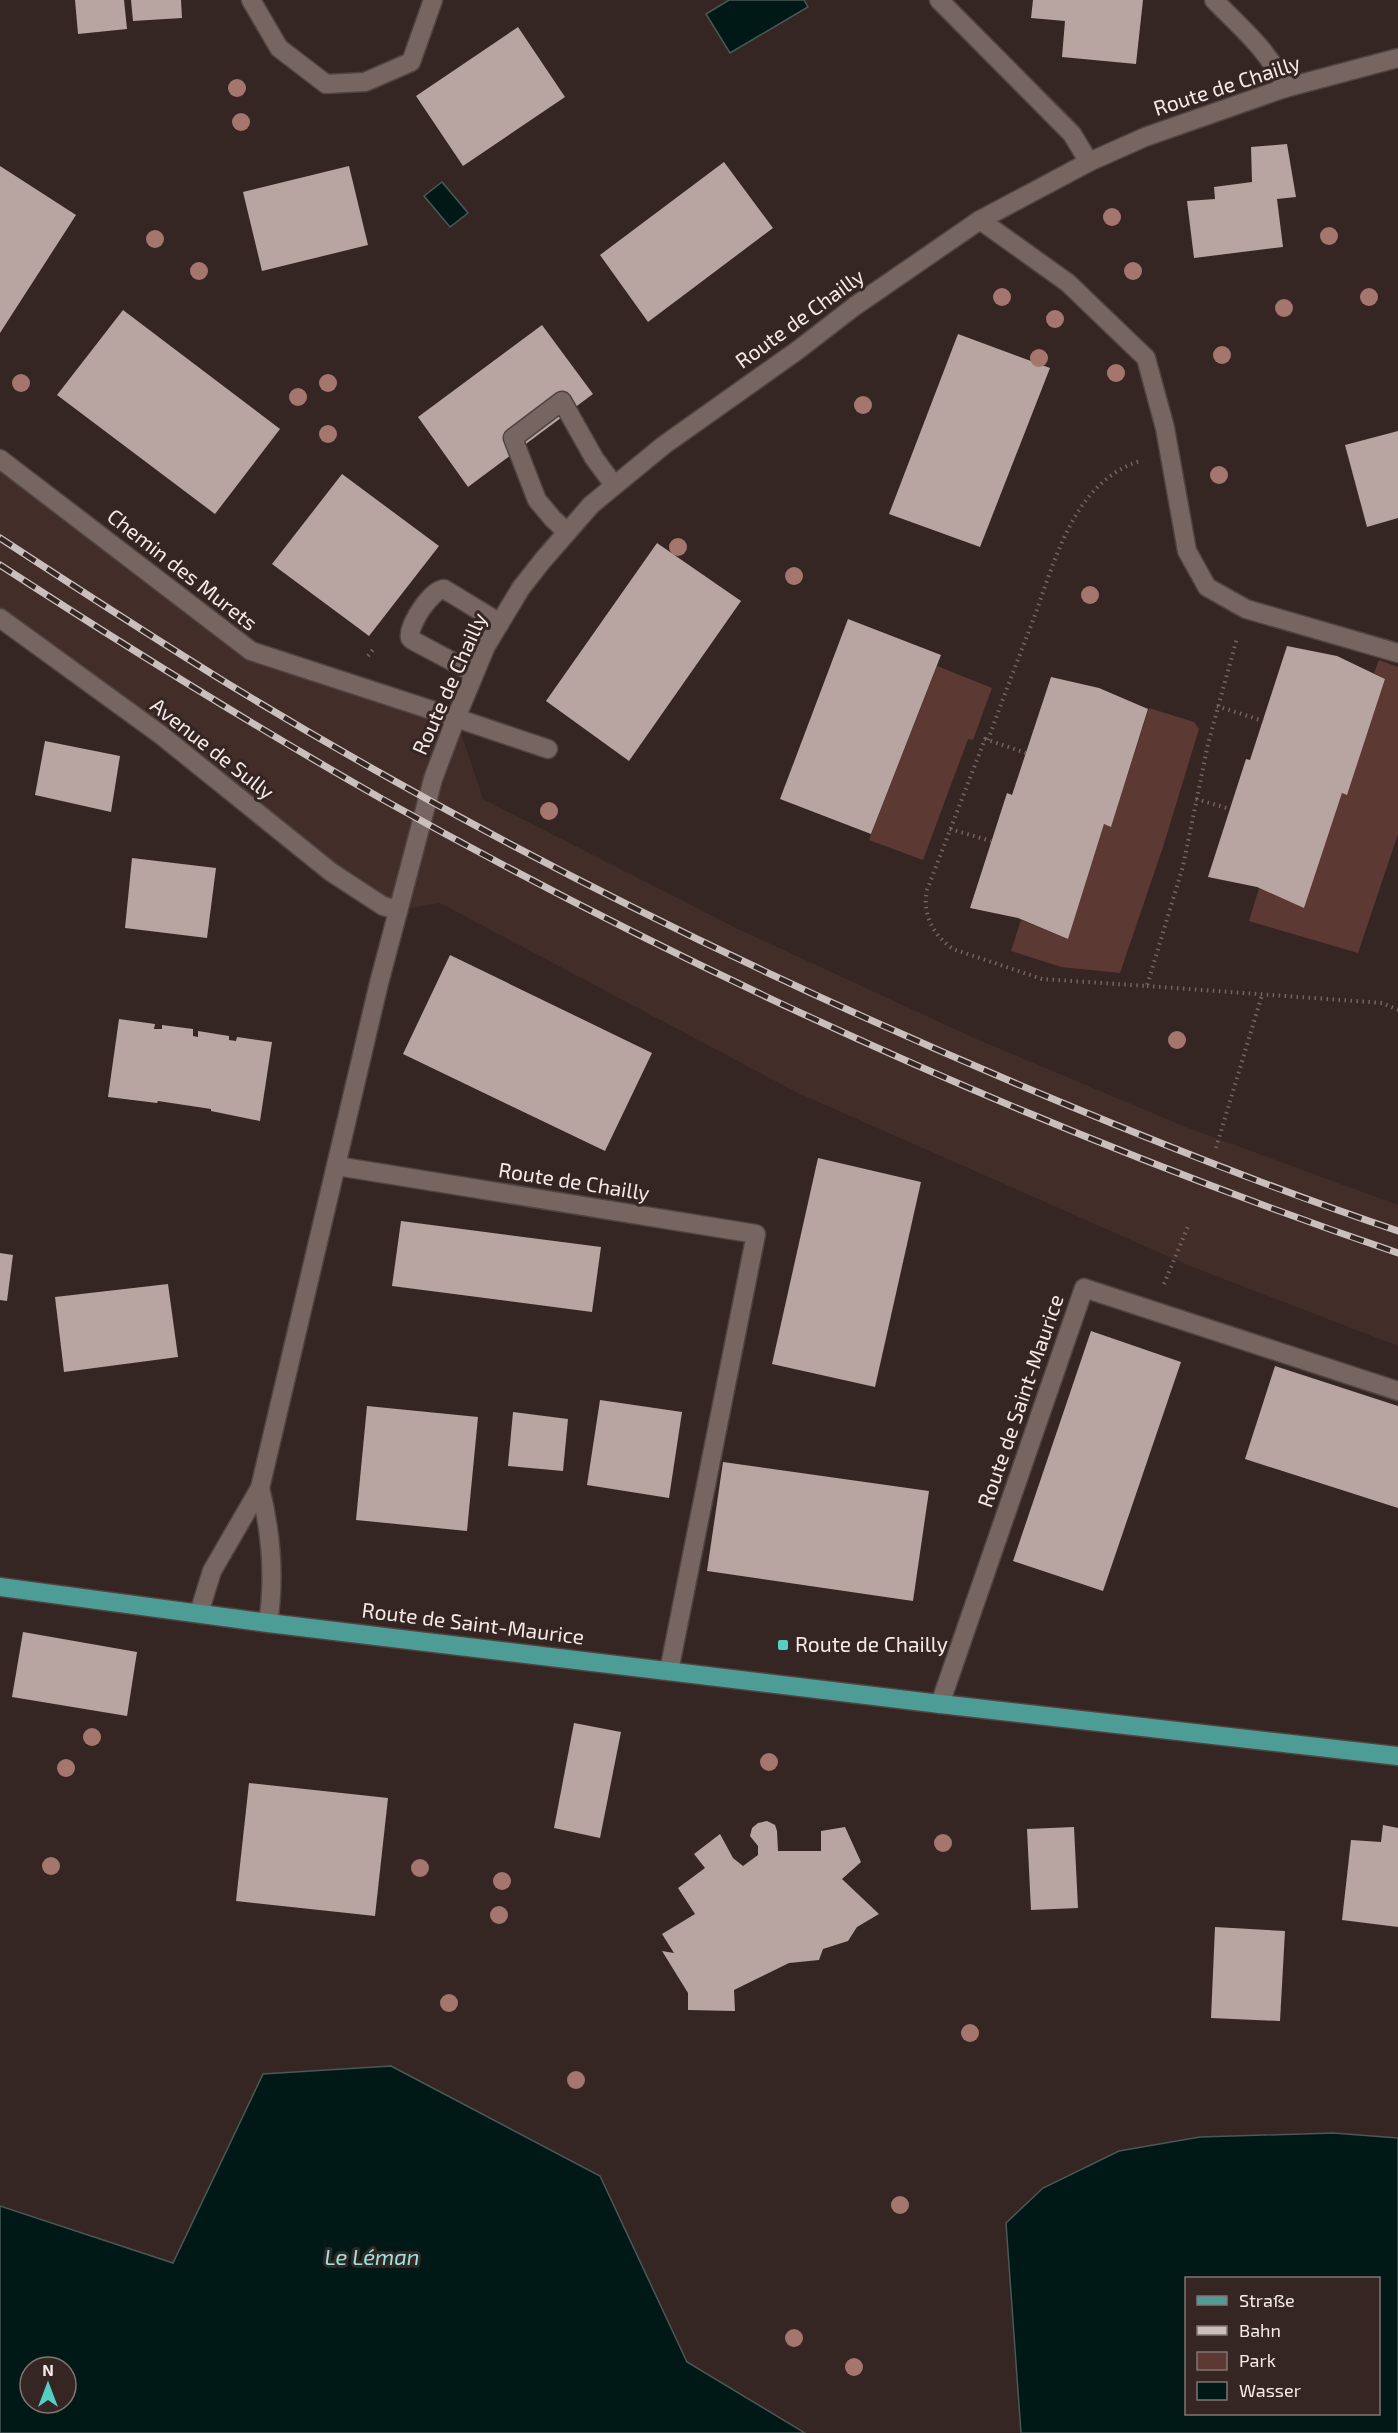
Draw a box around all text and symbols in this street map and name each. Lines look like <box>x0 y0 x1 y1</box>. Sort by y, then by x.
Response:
street label: Route de Chailly <box>1150 49 1303 120</box>
street label: Route de Chailly <box>730 263 868 373</box>
street label: Chemin des Murets <box>103 503 263 635</box>
street label: Route de Chailly <box>406 609 491 758</box>
street label: Avenue de Sully <box>146 692 280 804</box>
street label: Route de Chailly <box>497 1156 652 1205</box>
street label: Route de Saint-Maurice <box>971 1291 1068 1510</box>
street label: Route de Saint-Maurice <box>361 1596 586 1649</box>
place label: Route de Chailly <box>795 1631 948 1656</box>
marker: Route de Chailly <box>776 1638 790 1652</box>
water label: Le Léman <box>324 2243 420 2269</box>
legend <box>1185 2277 1380 2415</box>
text: Straße <box>1239 2289 1295 2311</box>
text: Bahn <box>1239 2319 1281 2341</box>
text: Park <box>1239 2349 1276 2371</box>
north arrow <box>18 2355 78 2415</box>
text: N <box>42 2360 54 2379</box>
text: Wasser <box>1239 2379 1301 2401</box>

